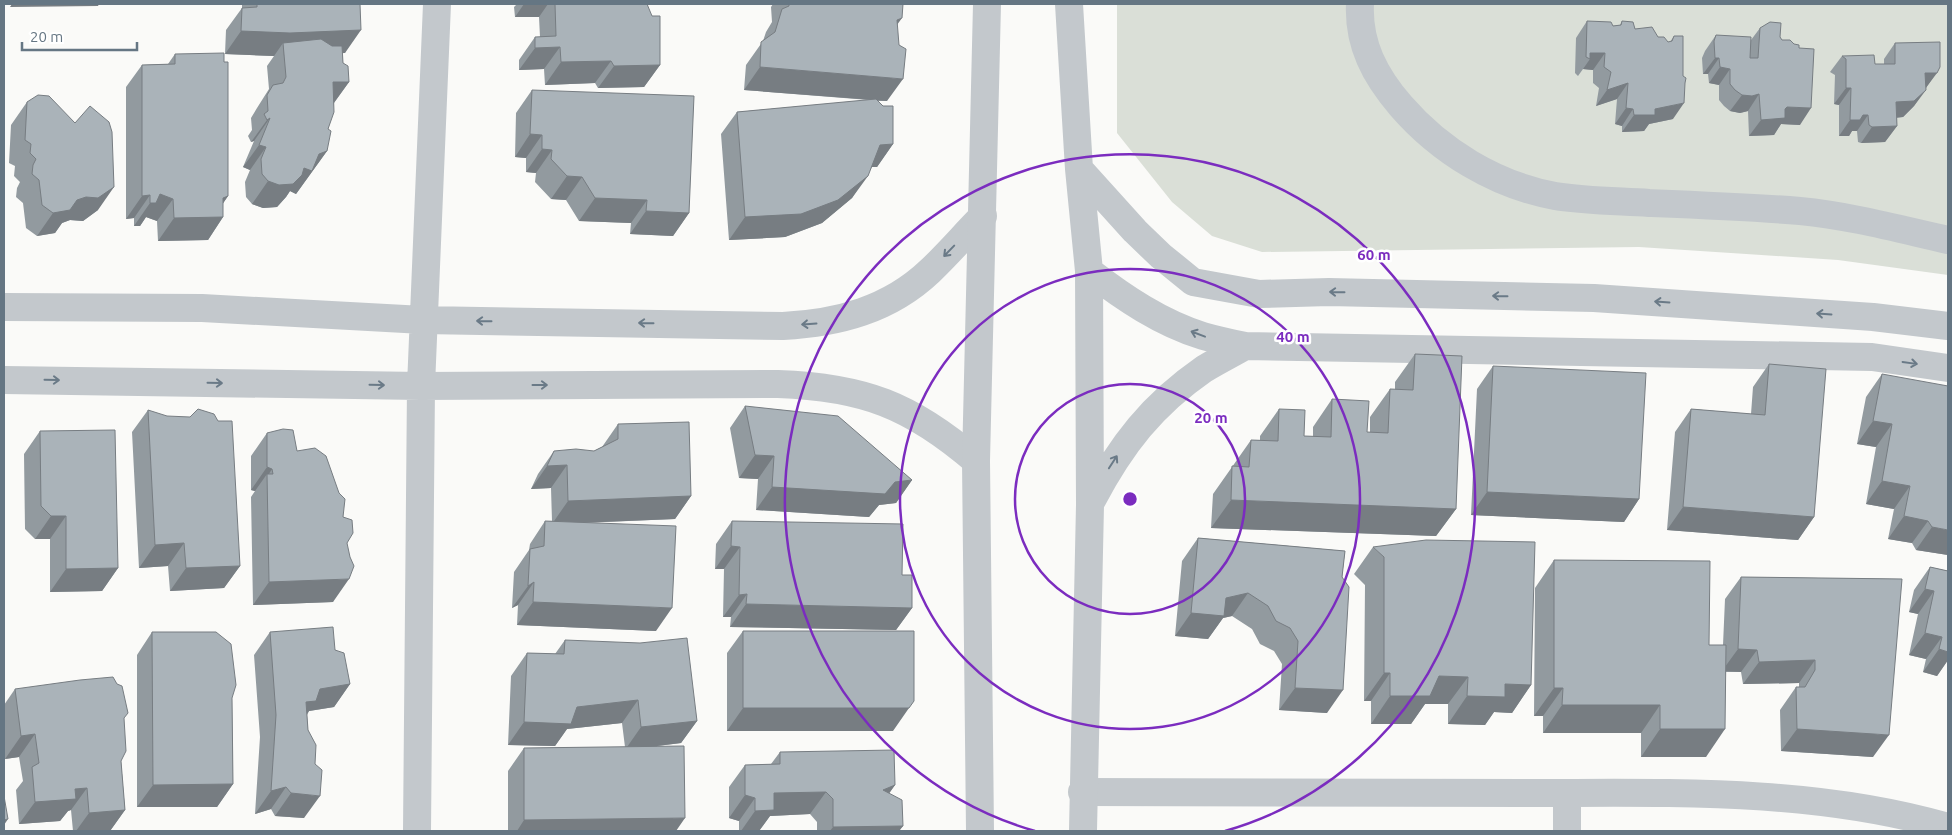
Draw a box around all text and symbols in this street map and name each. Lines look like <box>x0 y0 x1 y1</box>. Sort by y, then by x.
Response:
scale bar <box>22 20 138 52</box>
text: 20 m <box>30 28 63 45</box>
one-way arrow <box>943 245 955 257</box>
text: 60 m <box>1357 246 1391 263</box>
one-way arrow <box>1330 287 1346 297</box>
one-way arrow <box>1492 291 1508 300</box>
one-way arrow <box>1654 298 1670 307</box>
one-way arrow <box>1817 309 1833 318</box>
one-way arrow <box>476 316 492 325</box>
one-way arrow <box>638 319 654 328</box>
one-way arrow <box>801 320 817 329</box>
text: 40 m <box>1276 328 1310 345</box>
one-way arrow <box>1190 329 1206 338</box>
one-way arrow <box>1902 358 1918 368</box>
one-way arrow <box>44 376 60 385</box>
one-way arrow <box>206 378 223 388</box>
one-way arrow <box>532 380 548 390</box>
one-way arrow <box>369 381 385 390</box>
text: 20 m <box>1194 409 1228 426</box>
one-way arrow <box>1109 455 1119 469</box>
centre of rings <box>1121 490 1139 508</box>

